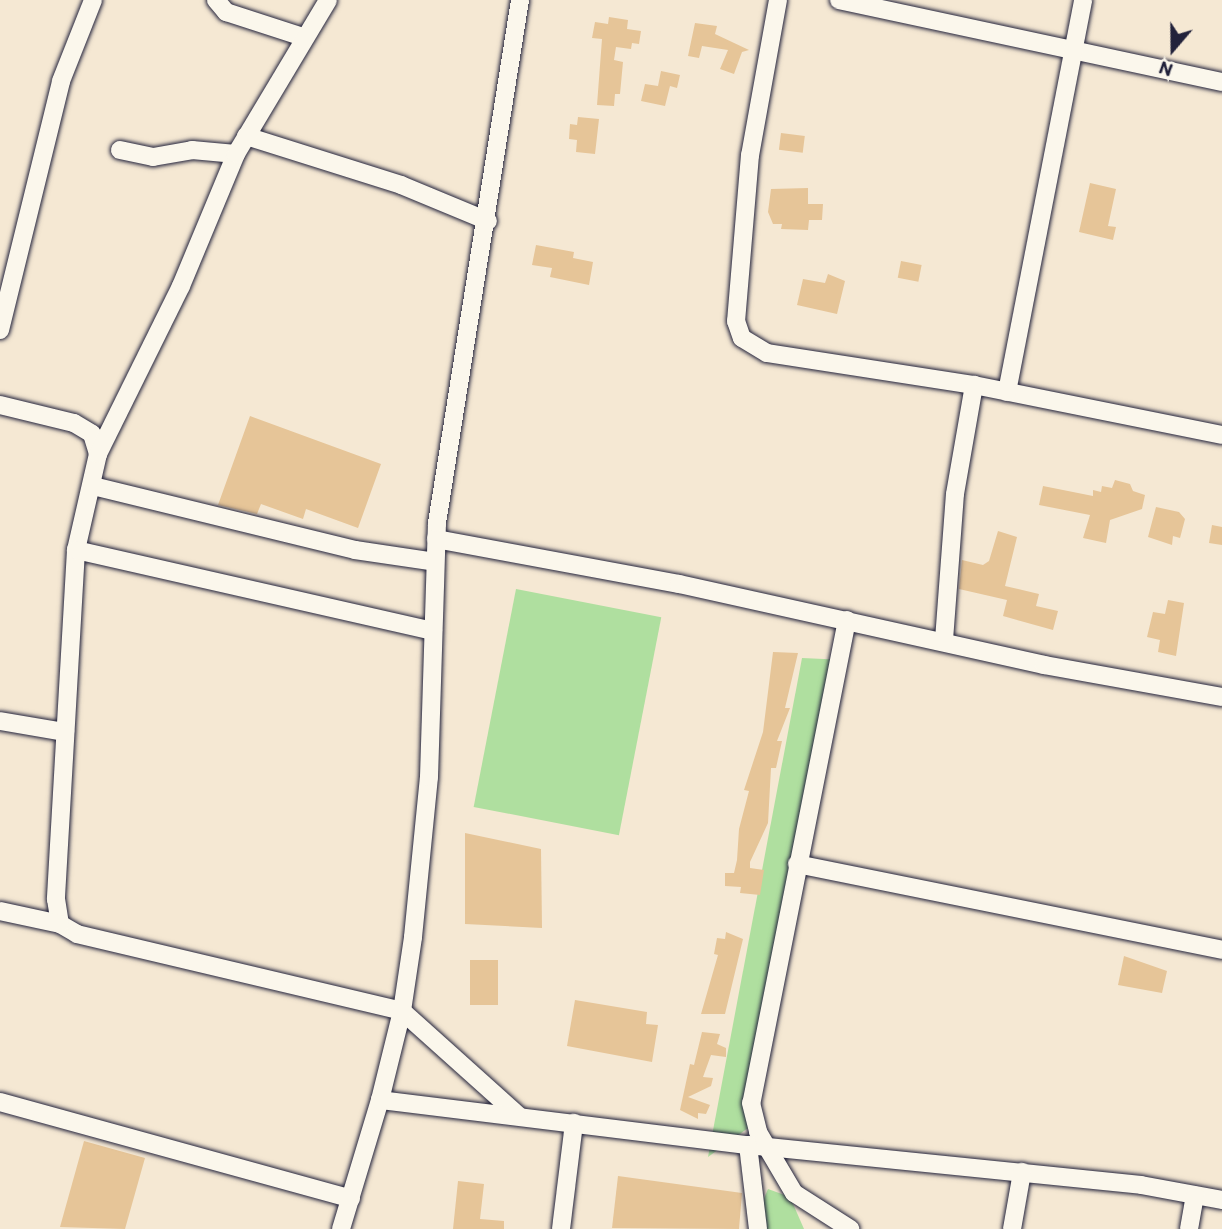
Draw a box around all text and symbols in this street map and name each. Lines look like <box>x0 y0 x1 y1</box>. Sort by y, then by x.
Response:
north arrow <box>1138 14 1208 84</box>
text: N <box>1156 56 1176 82</box>

